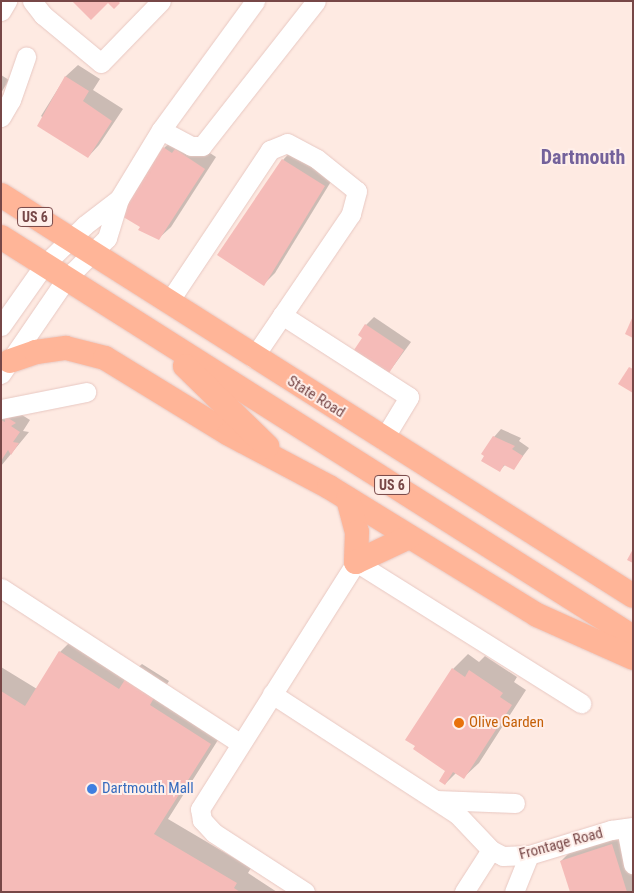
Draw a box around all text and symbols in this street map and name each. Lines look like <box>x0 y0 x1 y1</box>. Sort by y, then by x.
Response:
district label: Dartmouth <box>541 145 625 169</box>
road number: US 6 <box>16 206 54 228</box>
street label: State Road <box>284 372 348 422</box>
road number: US 6 <box>373 474 411 496</box>
place label: Olive Garden <box>469 714 544 732</box>
marker: Olive Garden <box>453 717 465 729</box>
place label: Dartmouth Mall <box>102 780 194 798</box>
marker: Dartmouth Mall <box>86 783 98 795</box>
street label: Frontage Road <box>517 824 605 864</box>

